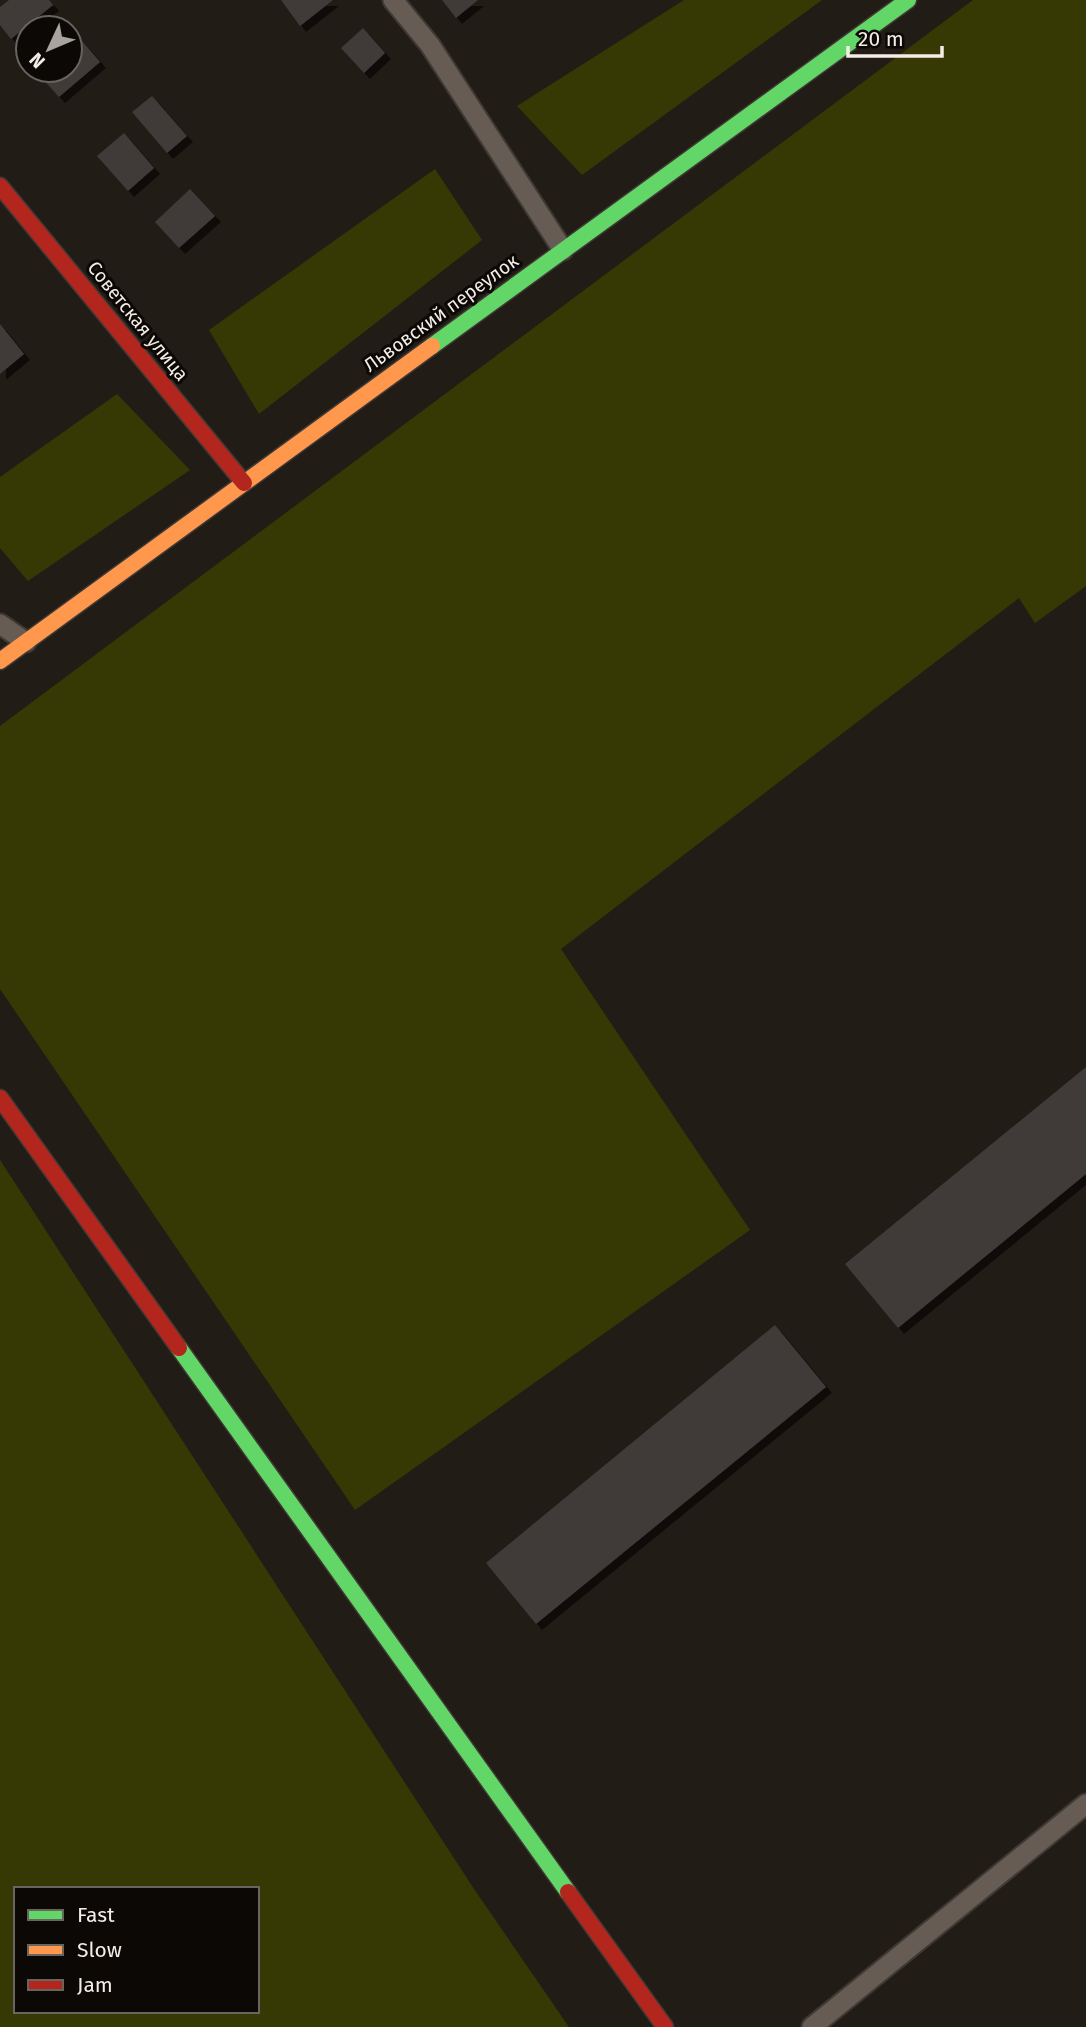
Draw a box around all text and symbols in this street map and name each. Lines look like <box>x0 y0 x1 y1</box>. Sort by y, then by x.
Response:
north arrow <box>14 14 84 84</box>
scale bar <box>848 14 942 58</box>
text: 20 m <box>858 26 904 52</box>
text: N <box>24 48 50 73</box>
street label: Львовский переулок <box>359 249 523 377</box>
street label: Советская улица <box>83 256 193 386</box>
legend <box>14 1887 259 2013</box>
text: Fast <box>77 1902 115 1928</box>
text: Slow <box>77 1937 122 1963</box>
text: Jam <box>77 1972 113 1998</box>

